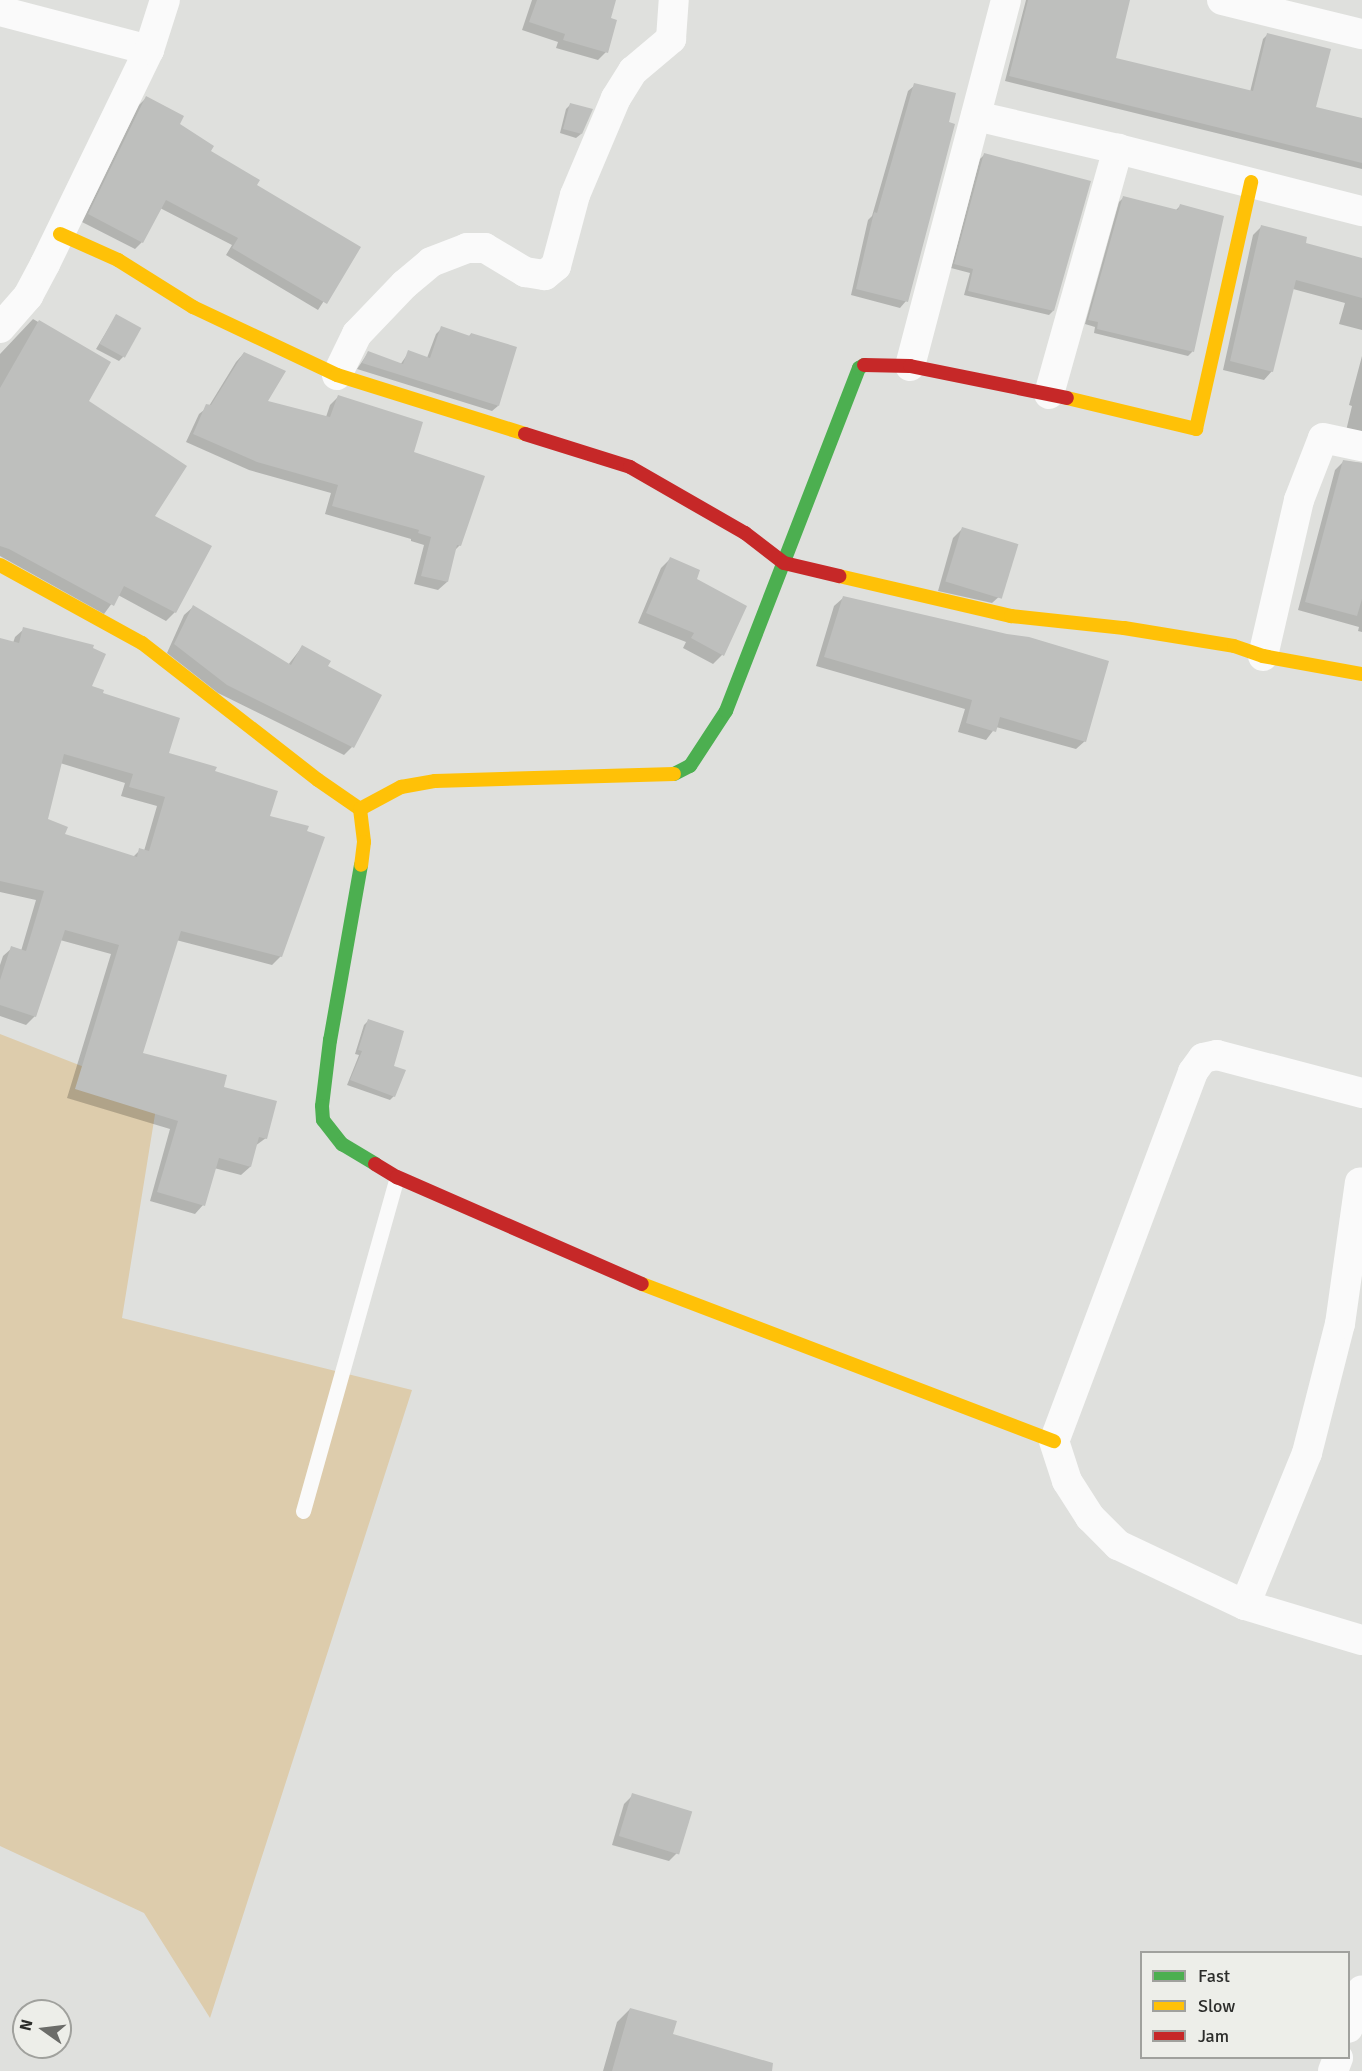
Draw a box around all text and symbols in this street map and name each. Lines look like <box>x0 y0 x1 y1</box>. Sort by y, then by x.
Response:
legend <box>1140 1951 1350 2059</box>
text: Fast <box>1198 1965 1230 1987</box>
text: Slow <box>1198 1995 1235 2017</box>
north arrow <box>12 1999 72 2059</box>
text: N <box>15 2017 38 2033</box>
text: Jam <box>1198 2025 1229 2047</box>

